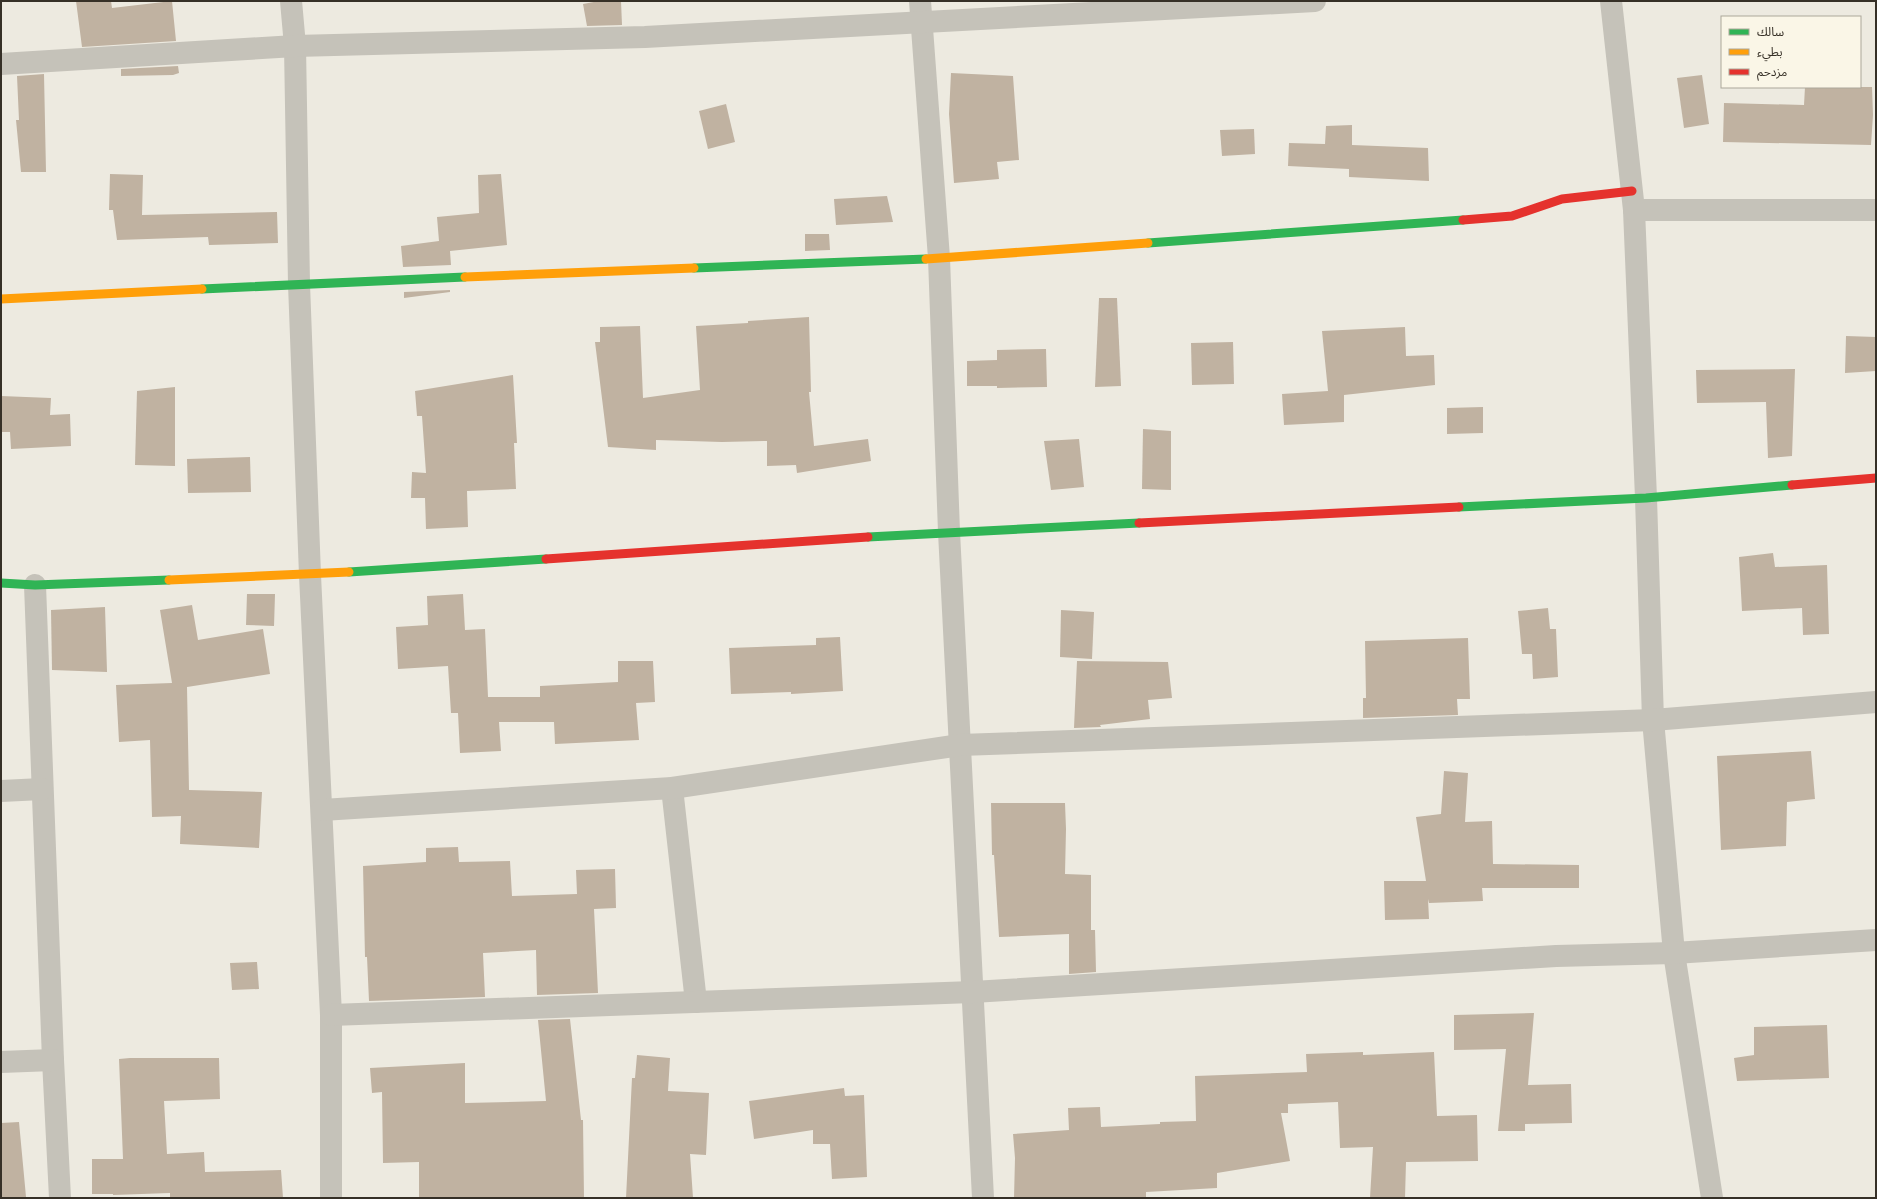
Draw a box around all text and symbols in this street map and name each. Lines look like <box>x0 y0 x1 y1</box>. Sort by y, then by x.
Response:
legend <box>1721 16 1861 88</box>
text: سالك <box>1757 25 1784 39</box>
text: بطيء <box>1757 45 1783 62</box>
text: مزدحم <box>1757 65 1787 81</box>

